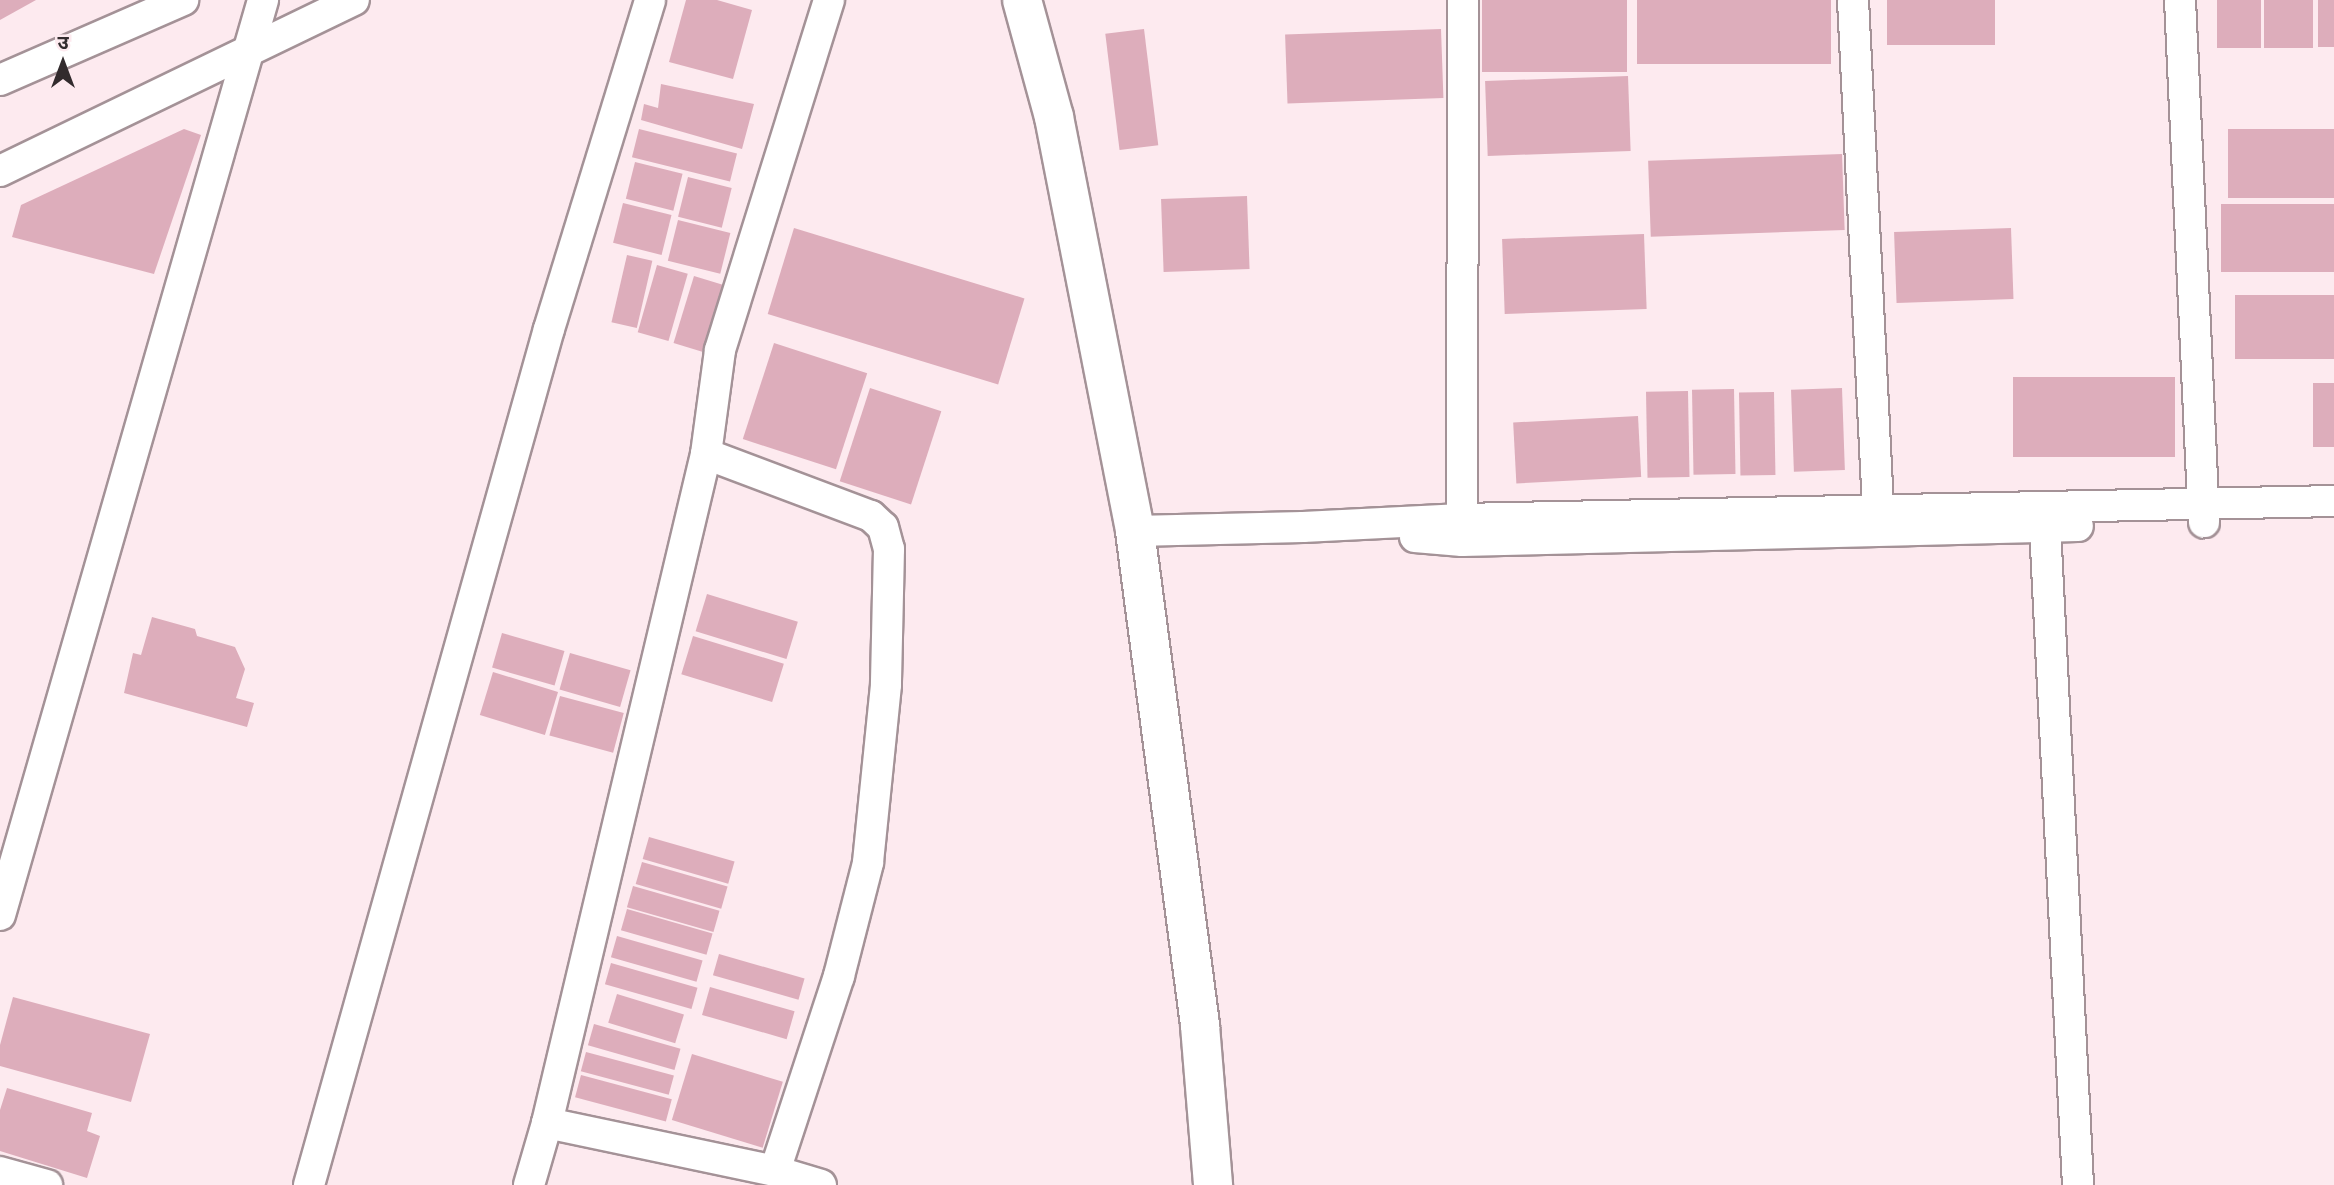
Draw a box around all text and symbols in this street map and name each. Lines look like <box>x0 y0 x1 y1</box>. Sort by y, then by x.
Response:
north arrow <box>28 28 98 98</box>
text: उ <box>57 31 69 53</box>

